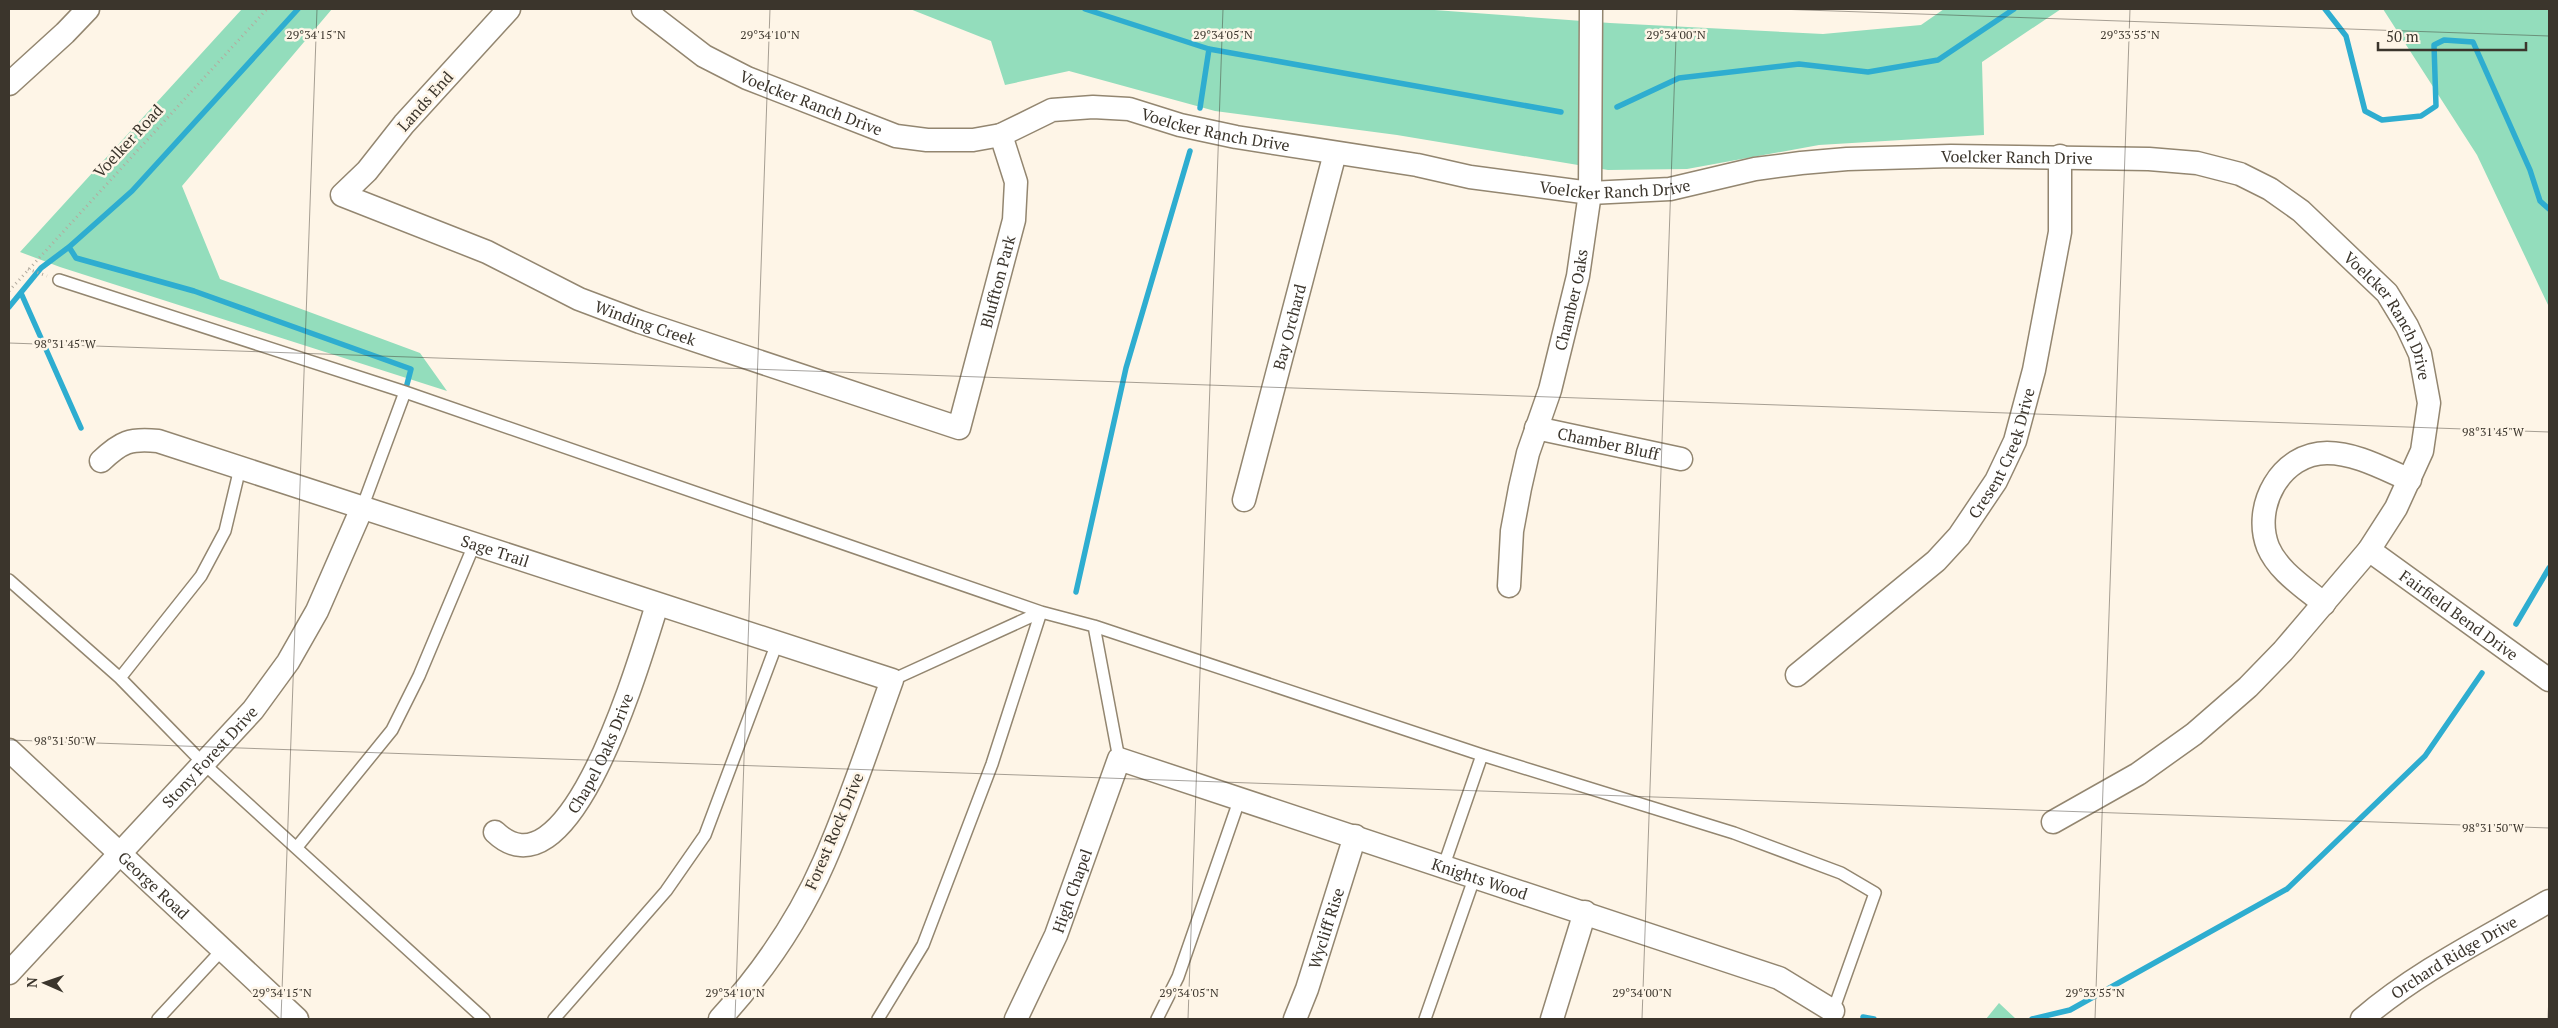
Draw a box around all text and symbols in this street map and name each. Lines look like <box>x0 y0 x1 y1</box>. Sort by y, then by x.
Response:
scale bar <box>2378 20 2526 52</box>
text: 50 m <box>2386 26 2419 46</box>
text: 29°34'15"N <box>286 27 346 42</box>
text: 29°34'10"N <box>740 27 800 42</box>
text: 29°34'05"N <box>1193 27 1253 42</box>
text: 29°34'00"N <box>1646 27 1706 42</box>
text: 29°33'55"N <box>2100 27 2160 42</box>
street label: Voelcker Ranch Drive <box>736 65 886 141</box>
street label: Lands End <box>392 66 458 136</box>
street label: Voelker Road <box>88 99 168 183</box>
street label: Voelcker Ranch Drive <box>1138 102 1291 156</box>
street label: Voelcker Ranch Drive <box>1941 145 2093 169</box>
street label: Voelcker Ranch Drive <box>1538 174 1693 204</box>
street label: Bluffton Park <box>975 232 1021 330</box>
street label: Voelcker Ranch Drive <box>2339 246 2436 382</box>
street label: Chamber Oaks <box>1549 248 1593 353</box>
street label: Bay Orchard <box>1268 281 1311 372</box>
street label: Winding Creek <box>592 295 700 351</box>
text: 98°31'45"W <box>34 336 97 351</box>
street label: Cresent Creek Drive <box>1963 385 2040 523</box>
street label: Chamber Bluff <box>1556 422 1663 465</box>
text: 98°31'45"W <box>2462 424 2525 439</box>
street label: Sage Trail <box>458 529 532 572</box>
street label: Fairfield Bend Drive <box>2395 565 2523 665</box>
street label: Chapel Oaks Drive <box>562 690 638 818</box>
street label: Stony Forest Drive <box>157 701 262 812</box>
text: 98°31'50"W <box>34 733 97 748</box>
street label: Forest Rock Drive <box>799 769 869 893</box>
text: 98°31'50"W <box>2462 820 2525 835</box>
street label: George Road <box>113 846 194 924</box>
street label: High Chapel <box>1047 846 1097 936</box>
street label: Knights Wood <box>1429 853 1531 905</box>
street label: Wycliff Rise <box>1303 885 1349 972</box>
street label: Orchard Ridge Drive <box>2386 910 2521 1004</box>
north arrow <box>20 958 70 1008</box>
text: N <box>22 977 41 988</box>
text: 29°34'15"N <box>252 985 312 1000</box>
text: 29°34'10"N <box>705 985 765 1000</box>
text: 29°34'05"N <box>1159 985 1219 1000</box>
text: 29°34'00"N <box>1612 985 1672 1000</box>
text: 29°33'55"N <box>2065 985 2125 1000</box>

